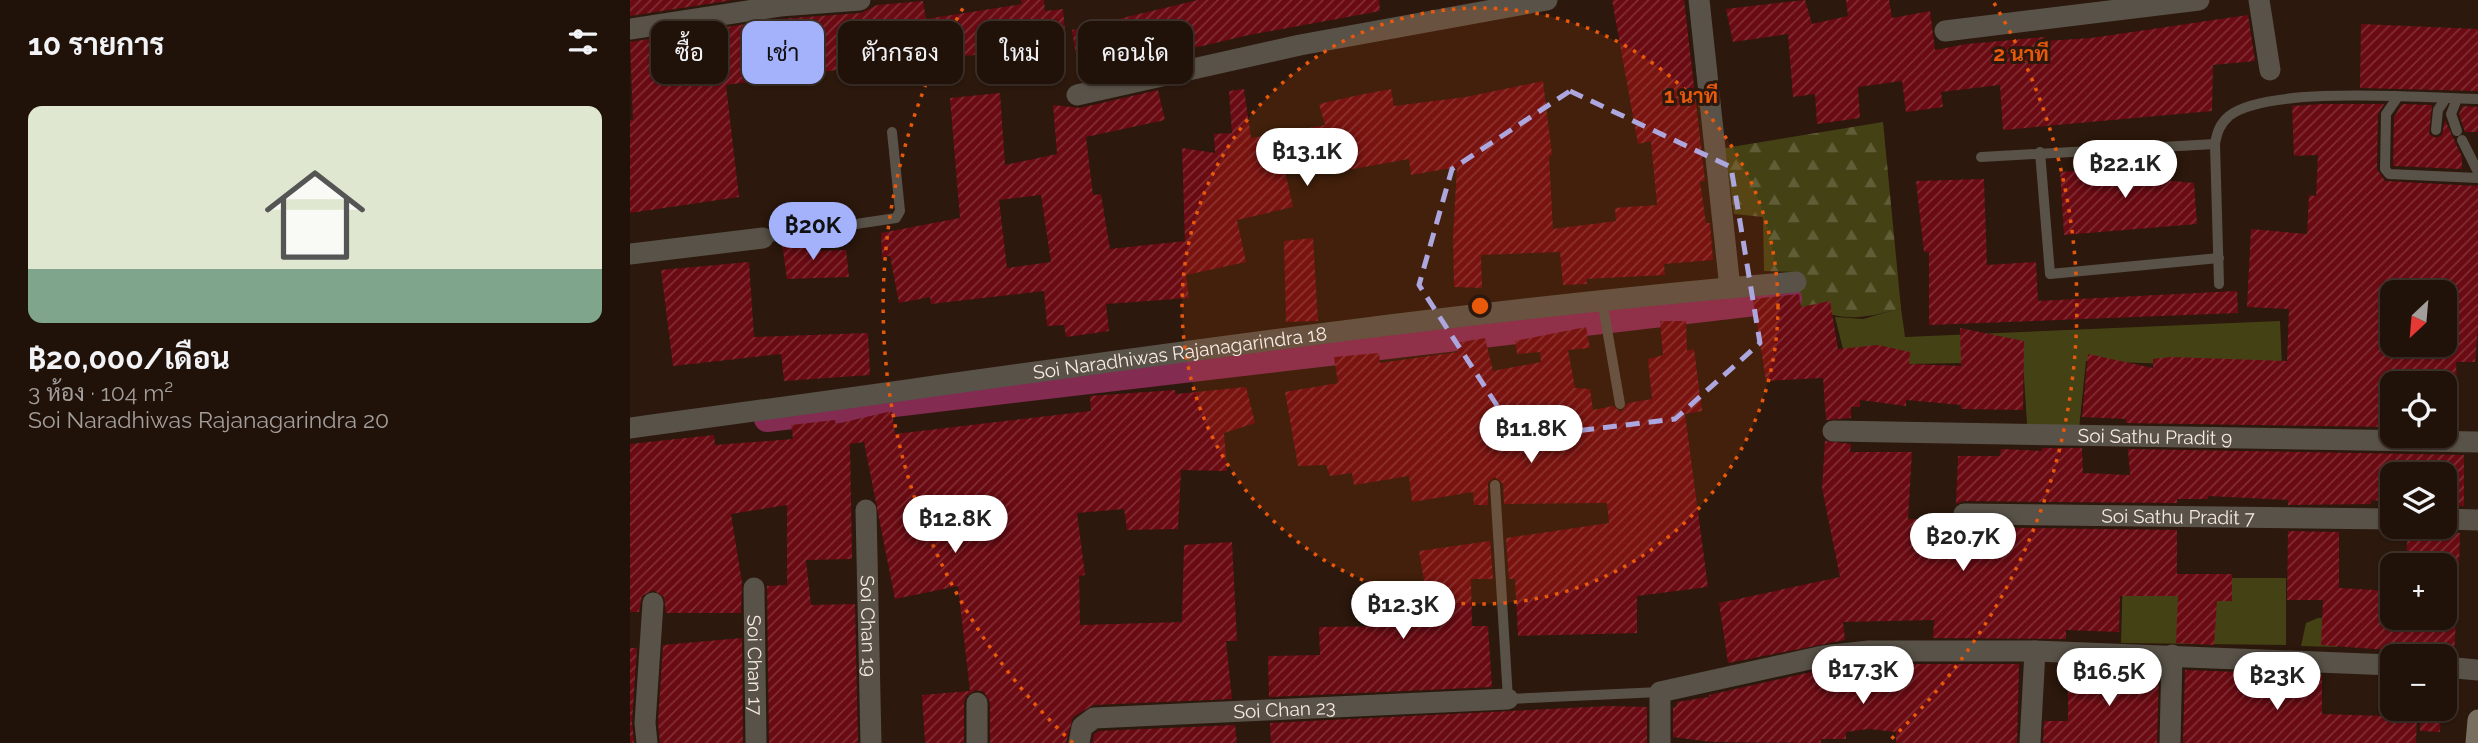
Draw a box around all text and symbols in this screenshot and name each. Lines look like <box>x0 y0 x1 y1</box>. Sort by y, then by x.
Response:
chip: ซื้อ <box>651 21 728 84</box>
chip: เช่า <box>742 21 824 84</box>
chip: ตัวกรอง <box>838 21 963 84</box>
chip: ใหม่ <box>977 21 1064 84</box>
chip: คอนโด <box>1078 21 1193 84</box>
icon: filters <box>564 23 602 61</box>
text: 10 รายการ <box>28 27 164 62</box>
text: 2 นาที <box>1993 41 2049 66</box>
text: 1 นาที <box>1664 83 1718 108</box>
pin: ฿13.1K <box>1250 128 1364 188</box>
text: ฿13.1K <box>1272 137 1342 164</box>
pin: ฿22.1K <box>2068 140 2182 200</box>
text: ฿22.1K <box>2089 149 2161 176</box>
icon: home <box>252 152 378 278</box>
pin: ฿20K <box>772 202 854 262</box>
text: ฿20K <box>785 211 841 238</box>
north arrow <box>2380 280 2457 357</box>
map controls <box>2380 280 2457 721</box>
centre of rings <box>1468 294 1492 318</box>
street label: Soi Naradhiwas Rajanagarindra 18 <box>1031 322 1328 383</box>
text: ฿20,000/เดือน <box>28 341 230 376</box>
button: locate <box>2380 371 2457 448</box>
text: 3 ห้อง · 104 m² <box>28 379 173 406</box>
text: Soi Naradhiwas Rajanagarindra 20 <box>28 406 389 433</box>
pin: ฿11.8K <box>1474 406 1588 465</box>
text: ฿11.8K <box>1495 414 1567 441</box>
street label: Soi Sathu Pradit 9 <box>2078 424 2232 449</box>
button: layers <box>2380 462 2457 539</box>
pin: ฿12.8K <box>898 496 1012 555</box>
text: ฿12.8K <box>919 504 991 531</box>
street label: Soi Sathu Pradit 7 <box>2101 505 2255 528</box>
pin: ฿20.7K <box>1906 514 2020 573</box>
text: ฿20.7K <box>1926 522 2000 549</box>
button: + <box>2380 553 2457 630</box>
street label: Soi Chan 19 <box>856 575 881 677</box>
pin: ฿12.3K <box>1346 582 1460 641</box>
text: ฿12.3K <box>1367 590 1439 617</box>
street label: Soi Chan 17 <box>743 615 767 715</box>
button: − <box>2380 644 2457 721</box>
pin: ฿17.3K <box>1806 646 1920 706</box>
pin: ฿16.5K <box>2052 648 2166 708</box>
pin: ฿23K <box>2236 652 2318 712</box>
text: ฿17.3K <box>1828 655 1898 682</box>
text: ฿16.5K <box>2073 657 2145 684</box>
text: ฿23K <box>2249 661 2305 688</box>
street label: Soi Chan 23 <box>1233 696 1336 723</box>

